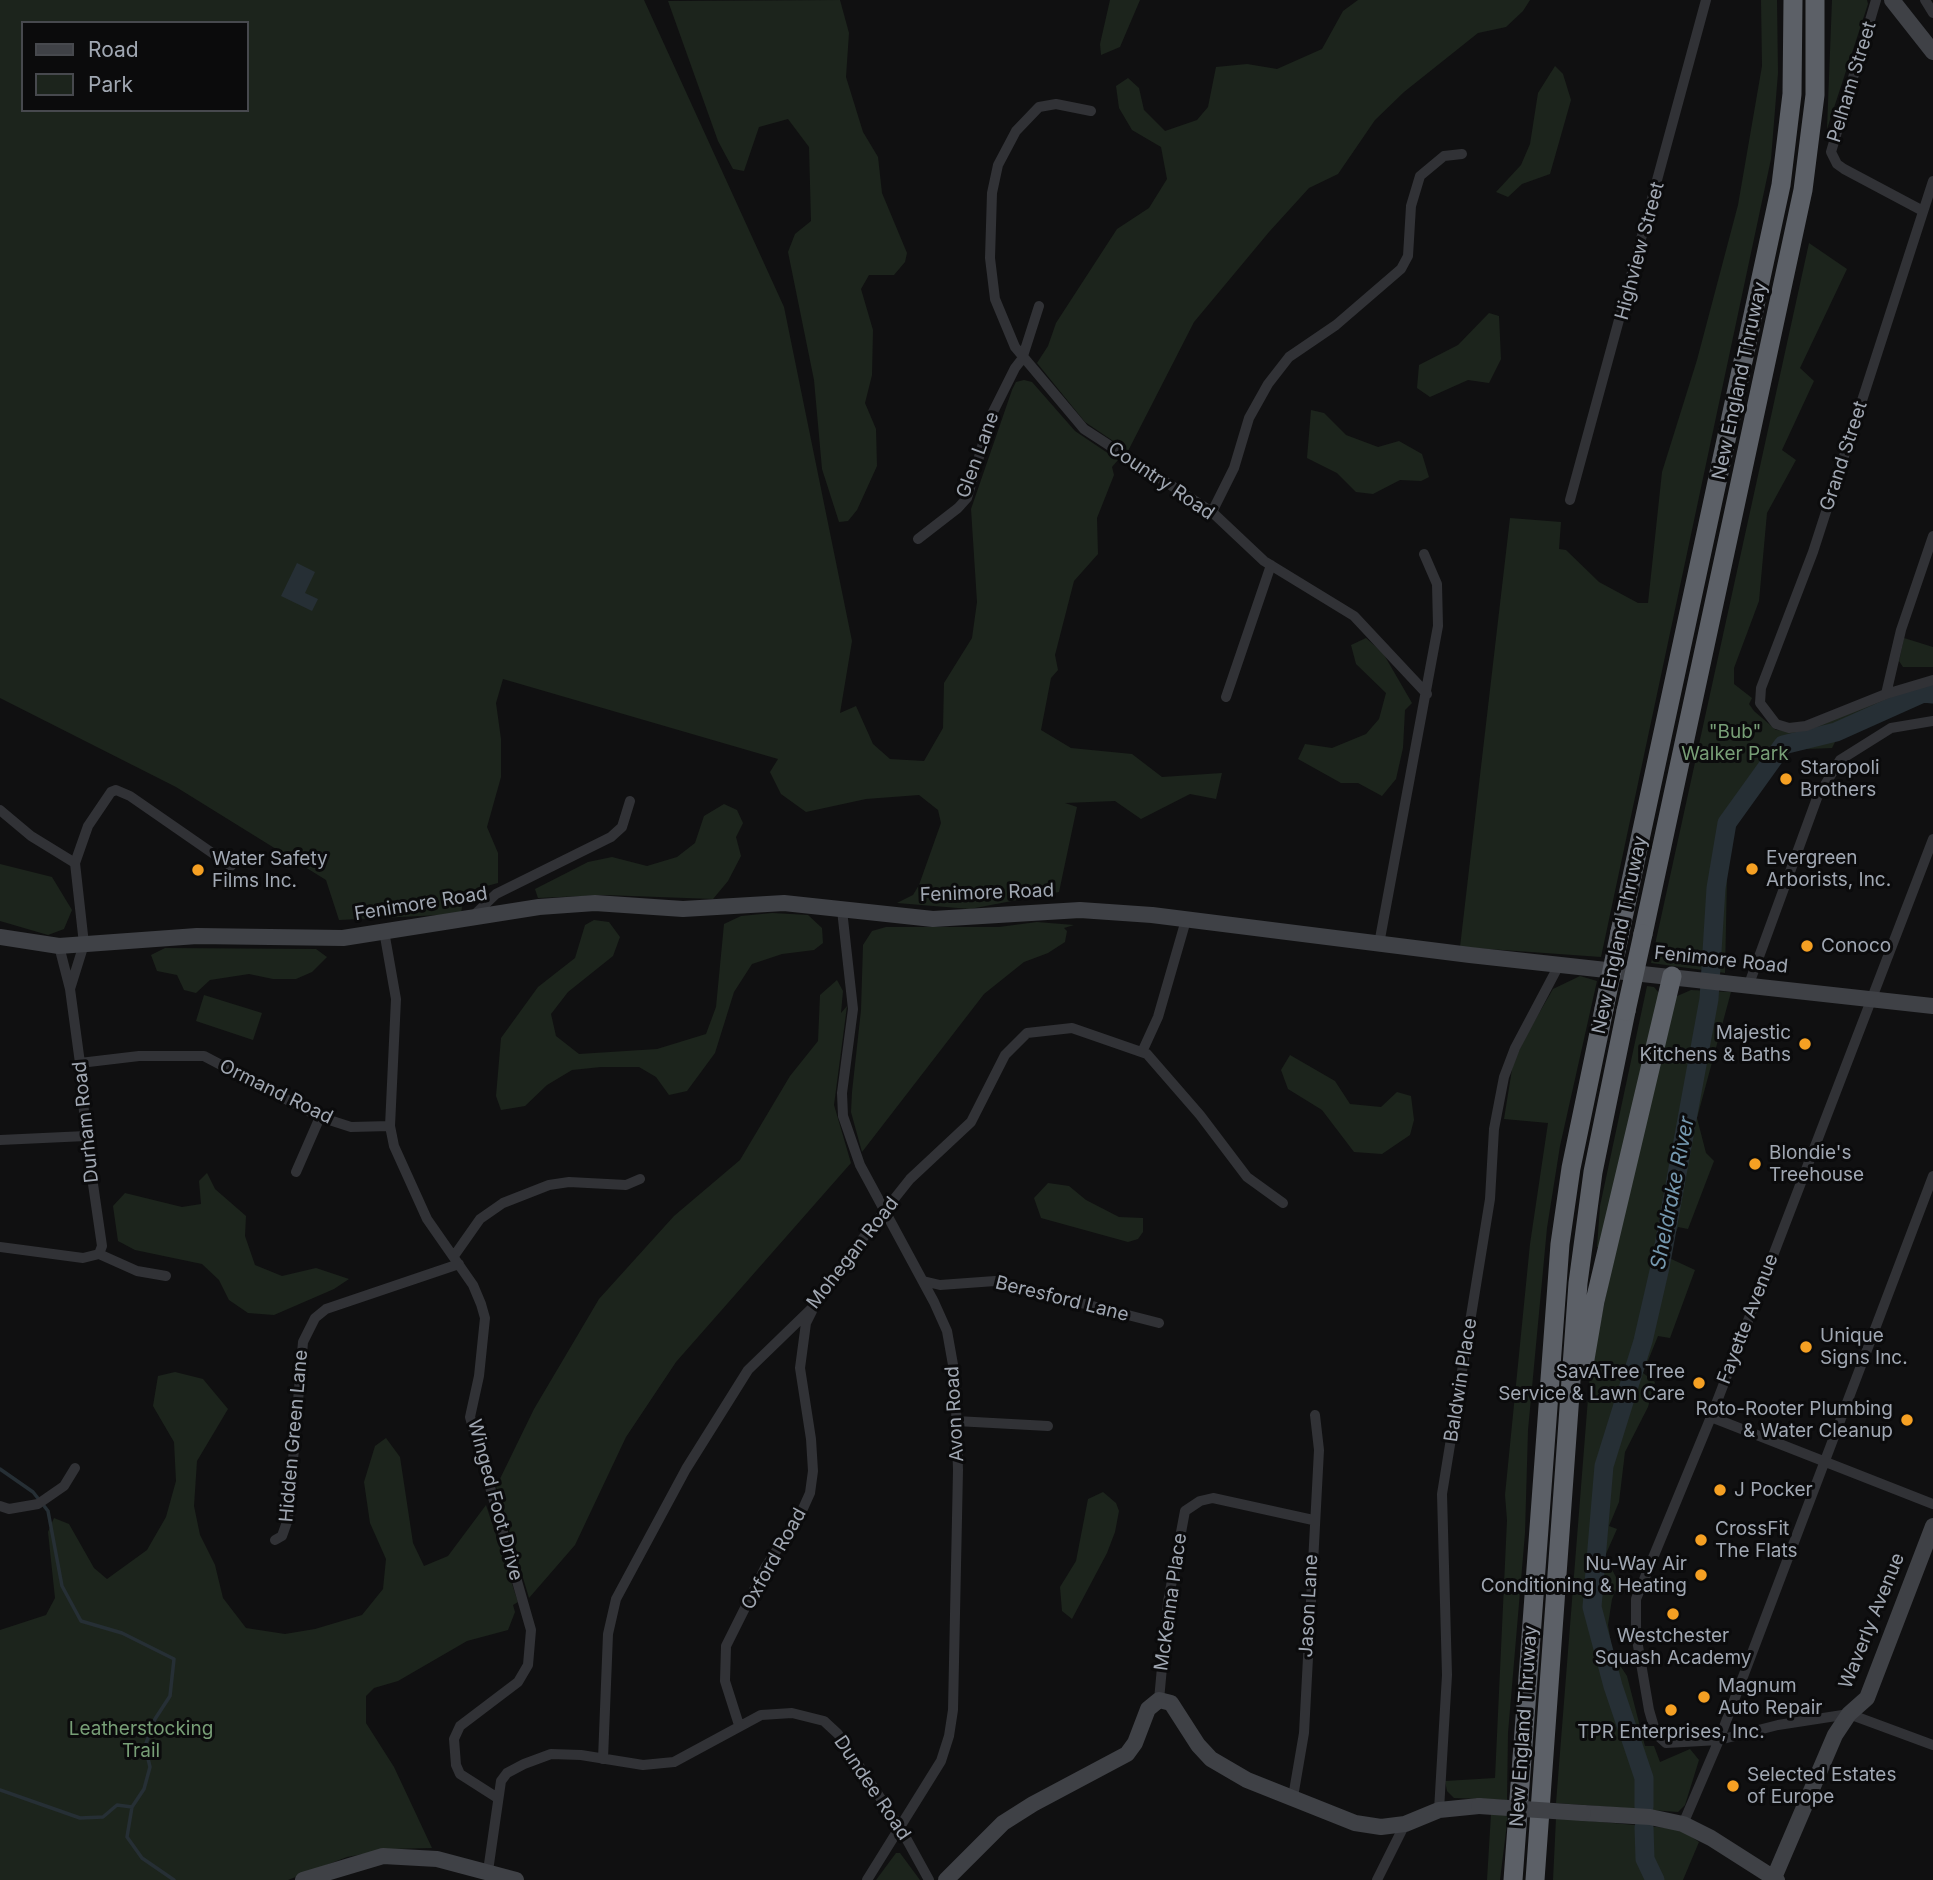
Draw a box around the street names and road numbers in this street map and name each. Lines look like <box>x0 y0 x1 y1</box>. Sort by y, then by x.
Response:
street label: Pelham Street <box>1823 19 1881 145</box>
street label: Highview Street <box>1611 180 1669 322</box>
street label: New England Thruway <box>1708 280 1772 482</box>
street label: Grand Street <box>1816 398 1872 514</box>
street label: Glen Lane <box>952 409 1004 501</box>
street label: Country Road <box>1104 437 1218 525</box>
street label: New England Thruway <box>1588 834 1652 1036</box>
street label: Fenimore Road <box>919 879 1055 907</box>
street label: Fenimore Road <box>353 882 489 926</box>
street label: Fenimore Road <box>1653 942 1789 978</box>
street label: Ormand Road <box>216 1055 336 1129</box>
street label: Durham Road <box>68 1060 104 1184</box>
street label: Mohegan Road <box>802 1193 904 1313</box>
street label: Fayette Avenue <box>1713 1251 1783 1387</box>
street label: Beresford Lane <box>993 1271 1131 1327</box>
street label: Baldwin Place <box>1440 1316 1482 1444</box>
street label: Hidden Green Lane <box>275 1349 313 1523</box>
street label: Avon Road <box>941 1366 969 1462</box>
street label: Winged Foot Drive <box>462 1417 528 1583</box>
street label: Oxford Road <box>737 1504 811 1614</box>
street label: McKenna Place <box>1150 1532 1192 1672</box>
street label: Waverly Avenue <box>1834 1550 1910 1692</box>
street label: Jason Lane <box>1295 1554 1323 1658</box>
street label: New England Thruway <box>1506 1624 1542 1828</box>
street label: Dundee Road <box>829 1731 915 1845</box>

